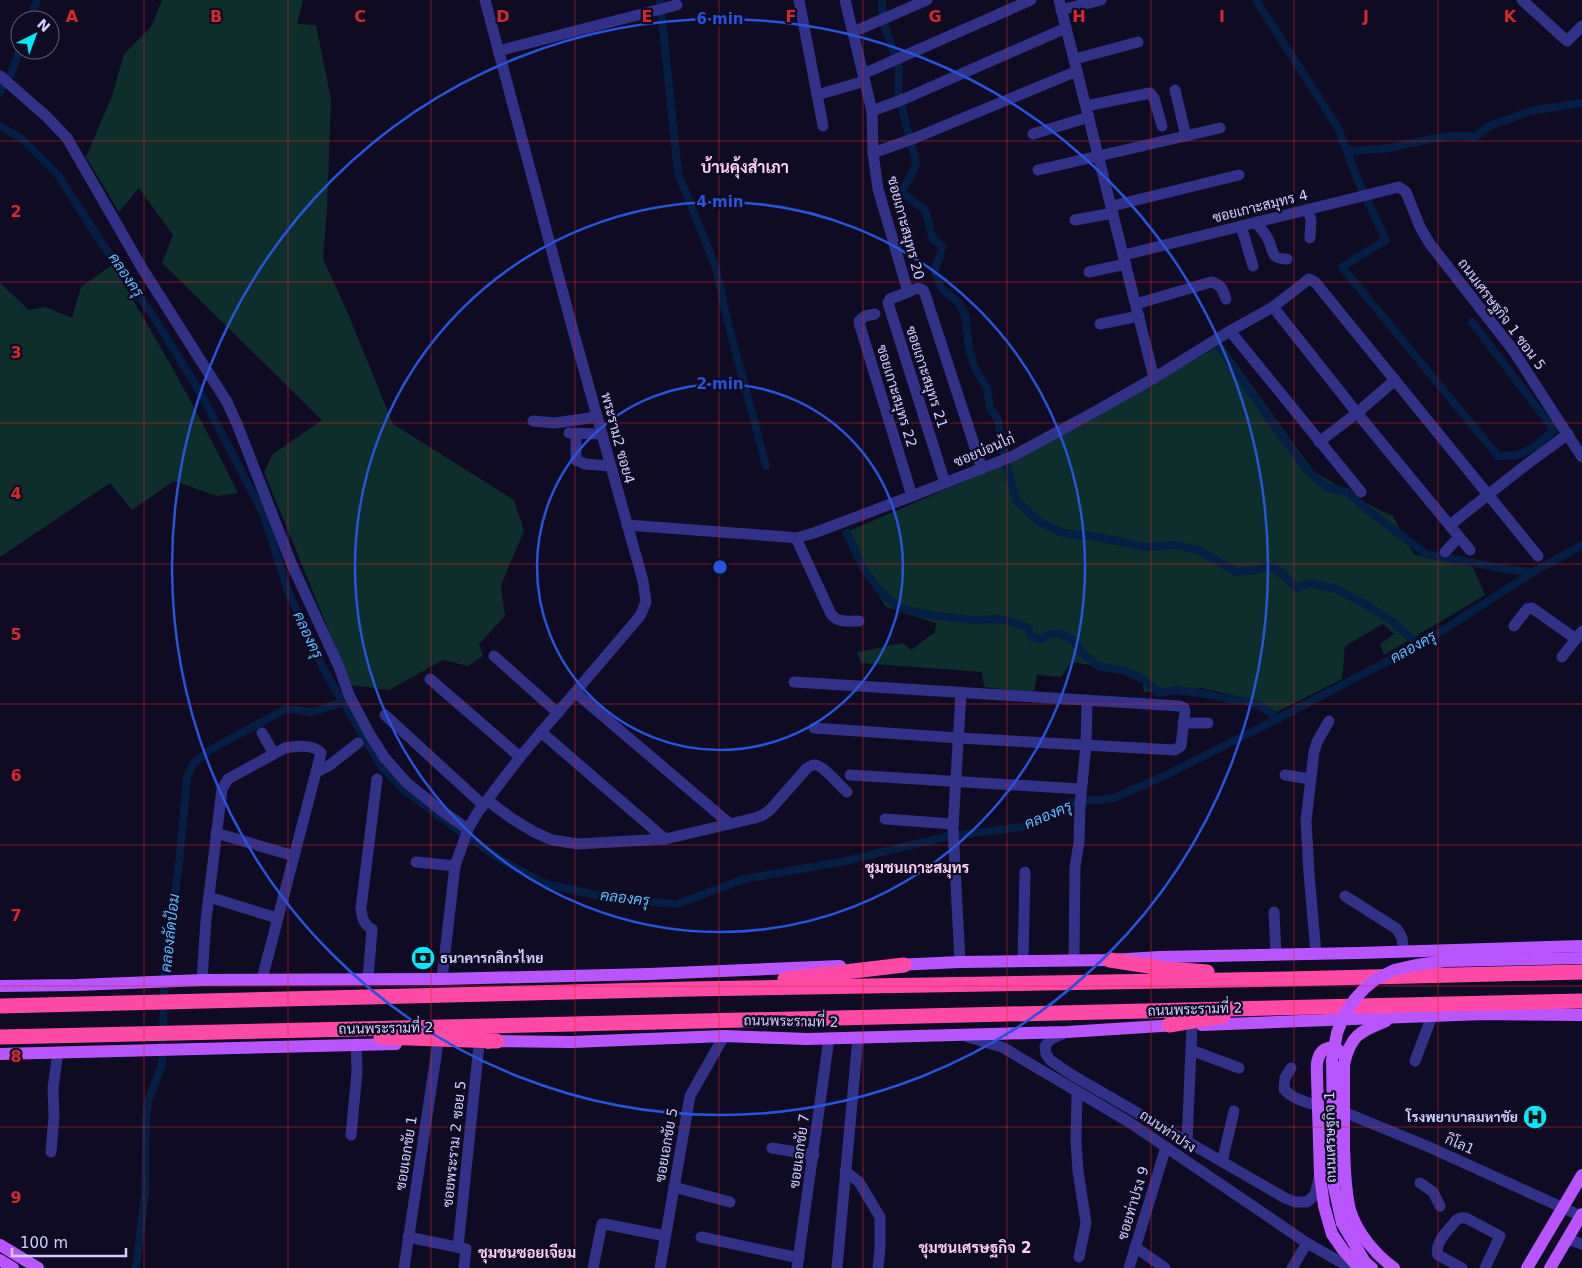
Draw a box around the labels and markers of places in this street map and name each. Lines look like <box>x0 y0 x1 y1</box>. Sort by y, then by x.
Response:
centre of rings <box>711 558 729 576</box>
bank icon: ธนาคารกสิกรไทย <box>410 945 436 971</box>
place label: ธนาคารกสิกรไทย <box>440 949 543 966</box>
hospital icon: โรงพยาบาลมหาชัย <box>1522 1104 1548 1130</box>
place label: โรงพยาบาลมหาชัย <box>1405 1108 1518 1125</box>

